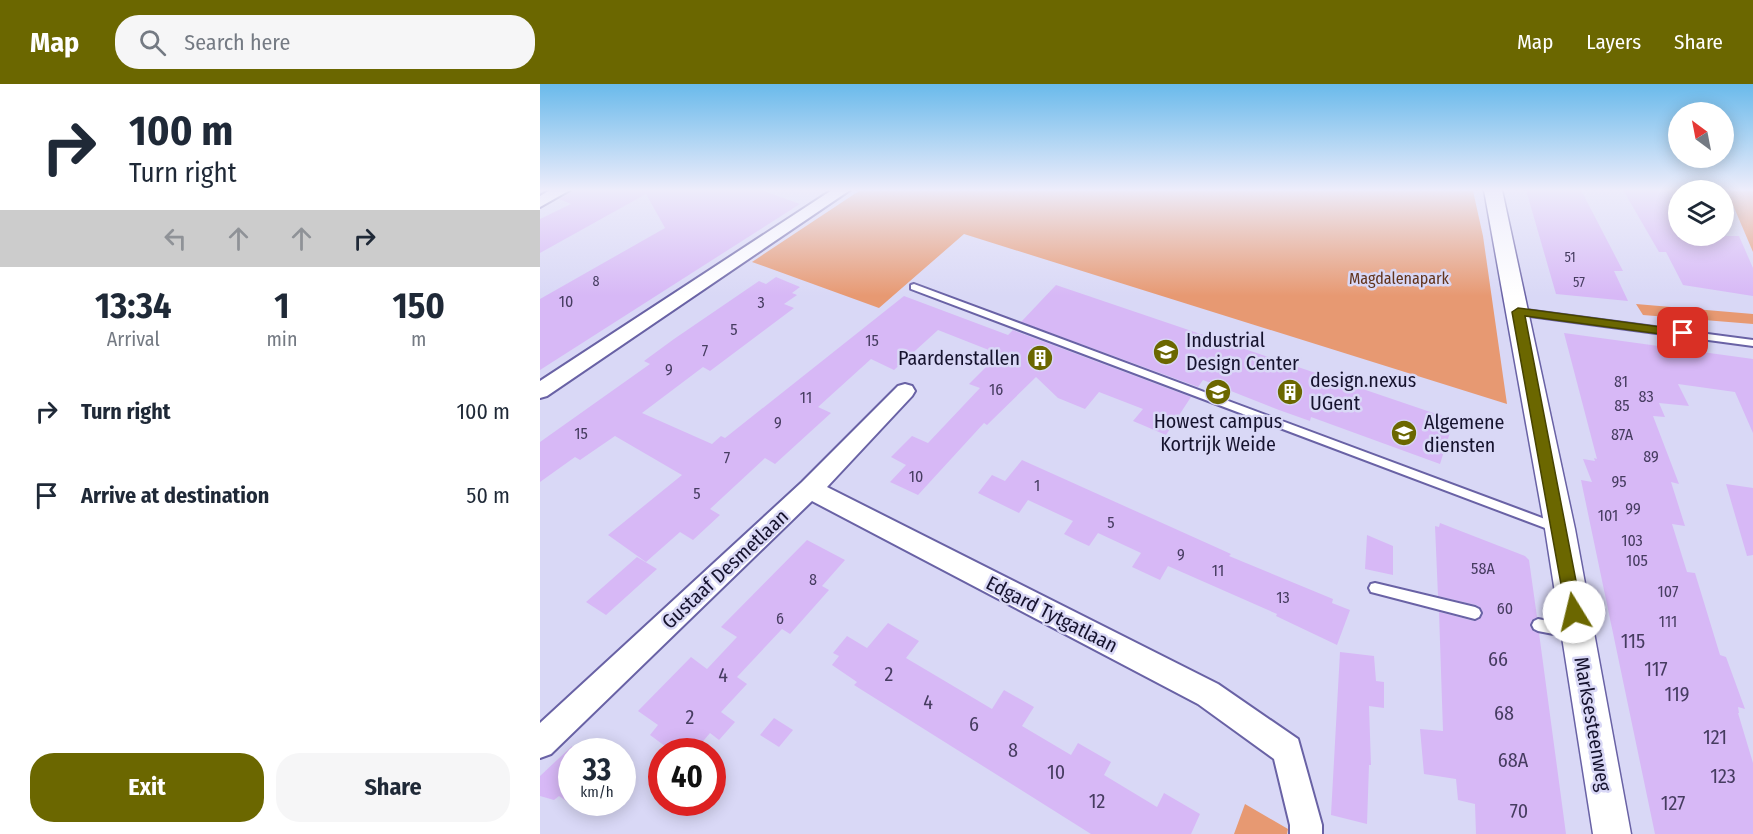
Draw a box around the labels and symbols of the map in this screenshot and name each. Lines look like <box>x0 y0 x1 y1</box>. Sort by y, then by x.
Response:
north arrow <box>1668 102 1734 168</box>
house number: 51 <box>1564 249 1576 266</box>
park label: Magdalenapark <box>1349 269 1450 288</box>
house number: 8 <box>593 273 600 290</box>
house number: 57 <box>1573 274 1585 291</box>
house number: 10 <box>559 292 573 311</box>
house number: 3 <box>757 293 765 312</box>
pin <box>1657 307 1708 358</box>
house number: 5 <box>730 320 738 339</box>
place label: Industrial Design Center <box>1186 328 1299 375</box>
house number: 15 <box>865 331 879 350</box>
school or university icon: Industrial Design Center <box>1151 337 1181 367</box>
house number: 7 <box>702 341 709 360</box>
building icon: Paardenstallen <box>1025 343 1055 373</box>
place label: Paardenstallen <box>898 346 1020 370</box>
house number: 9 <box>665 360 673 379</box>
place label: design.nexus UGent <box>1310 368 1416 415</box>
house number: 81 <box>1614 372 1628 391</box>
school or university icon: Howest campus Kortrijk Weide <box>1203 377 1233 407</box>
building icon: design.nexus UGent <box>1275 377 1305 407</box>
house number: 16 <box>989 380 1003 399</box>
house number: 83 <box>1638 387 1654 406</box>
house number: 11 <box>800 388 812 407</box>
house number: 85 <box>1614 396 1630 415</box>
place label: Howest campus Kortrijk Weide <box>1154 409 1282 456</box>
place label: Algemene diensten <box>1424 410 1504 457</box>
house number: 9 <box>774 413 782 432</box>
school or university icon: Algemene diensten <box>1389 418 1419 448</box>
house number: 15 <box>574 424 588 443</box>
house number: 87A <box>1611 425 1634 444</box>
house number: 89 <box>1643 447 1659 466</box>
house number: 7 <box>724 448 731 467</box>
house number: 10 <box>909 467 923 486</box>
house number: 95 <box>1611 472 1627 491</box>
house number: 1 <box>1034 476 1040 495</box>
house number: 5 <box>693 484 701 503</box>
house number: 99 <box>1625 499 1641 518</box>
street label: Gustaaf Desmetlaan <box>657 504 793 634</box>
house number: 101 <box>1598 506 1618 525</box>
house number: 5 <box>1107 513 1115 532</box>
house number: 103 <box>1621 531 1643 550</box>
house number: 9 <box>1177 545 1185 564</box>
house number: 105 <box>1626 551 1648 570</box>
house number: 58A <box>1471 559 1495 578</box>
house number: 11 <box>1212 561 1224 580</box>
house number: 8 <box>809 570 817 589</box>
street label: Edgard Tytgatlaan <box>982 571 1122 657</box>
position arrow <box>1542 580 1606 644</box>
house number: 107 <box>1658 582 1679 601</box>
house number: 13 <box>1276 588 1290 607</box>
house number: 60 <box>1497 599 1513 618</box>
house number: 6 <box>776 609 784 628</box>
house number: 111 <box>1659 612 1677 631</box>
house number: 115 <box>1621 629 1645 653</box>
house number: 66 <box>1488 647 1508 671</box>
street label: Marksesteenweg <box>1569 655 1617 794</box>
house number: 117 <box>1644 657 1668 681</box>
house number: 2 <box>885 662 894 686</box>
house number: 4 <box>718 663 728 687</box>
house number: 119 <box>1664 682 1690 706</box>
house number: 4 <box>923 690 933 714</box>
house number: 68 <box>1494 701 1514 725</box>
house number: 2 <box>686 705 695 729</box>
house number: 6 <box>969 712 979 736</box>
house number: 121 <box>1703 725 1727 749</box>
speed limit sign: 40 <box>648 738 726 816</box>
house number: 8 <box>1008 738 1018 762</box>
house number: 68A <box>1498 748 1529 772</box>
house number: 10 <box>1047 760 1065 784</box>
house number: 123 <box>1710 764 1736 788</box>
house number: 12 <box>1089 789 1105 813</box>
house number: 127 <box>1661 791 1685 815</box>
house number: 70 <box>1510 799 1528 823</box>

